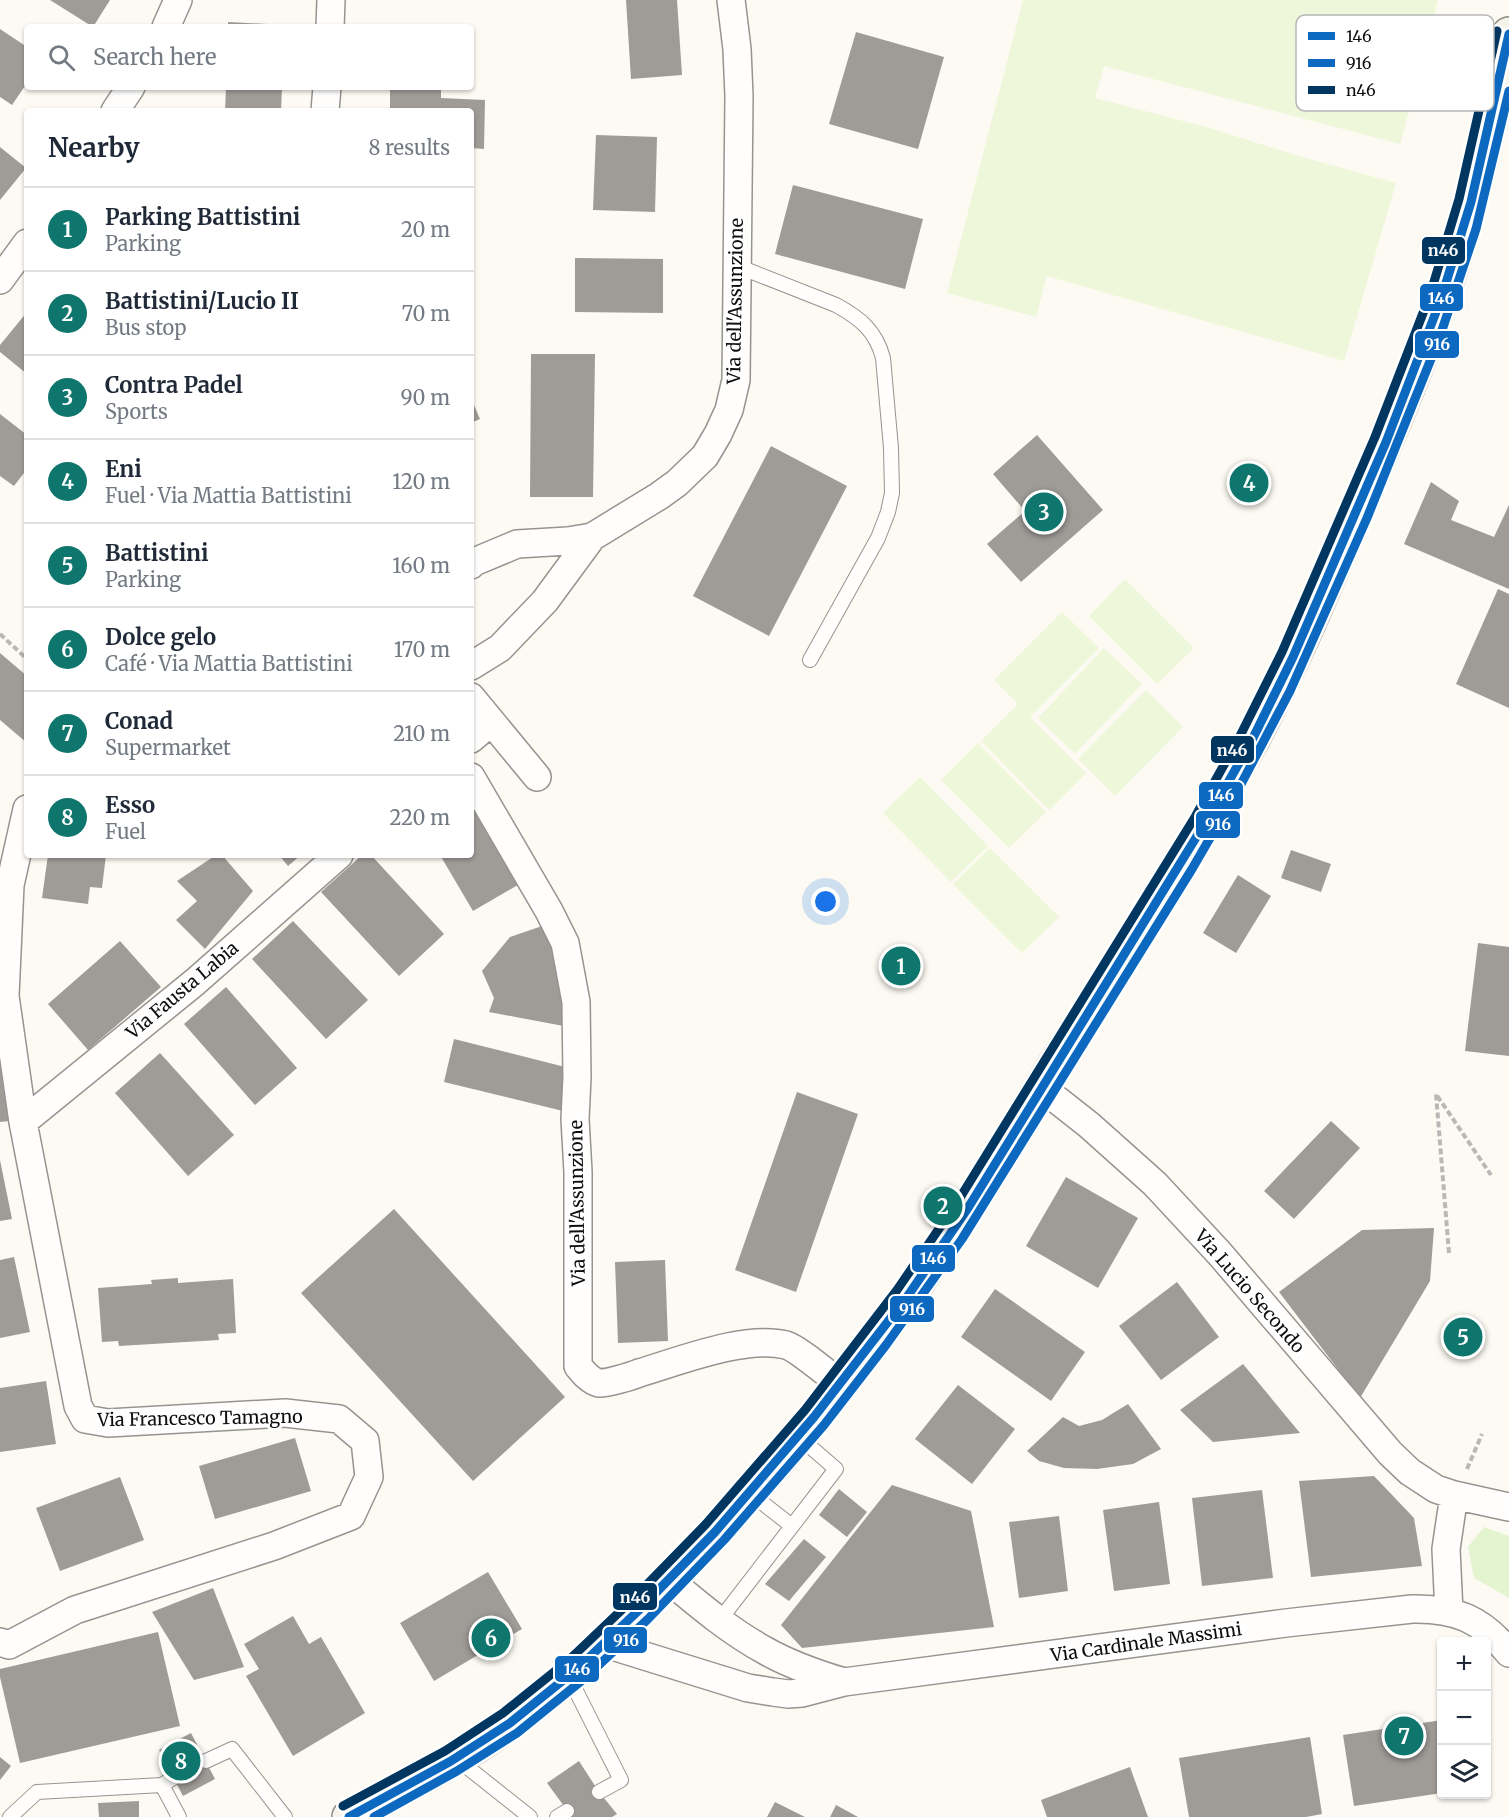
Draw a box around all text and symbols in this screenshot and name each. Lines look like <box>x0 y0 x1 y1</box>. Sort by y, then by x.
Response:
legend <box>1296 15 1494 111</box>
search box <box>24 24 474 90</box>
text: 146 <box>1346 26 1372 46</box>
icon: search <box>45 41 78 74</box>
text: Search here <box>93 43 216 71</box>
text: 916 <box>1346 53 1372 73</box>
text: n46 <box>1346 80 1376 100</box>
text: Nearby <box>48 131 140 164</box>
text: 8 results <box>368 135 450 160</box>
text: Parking Battistini <box>105 203 300 231</box>
text: 1 <box>63 217 72 242</box>
text: 20 m <box>401 217 450 242</box>
street label: Via dell'Assunzione <box>722 218 748 385</box>
text: Parking <box>105 231 181 256</box>
line badge: n46 <box>1421 236 1466 265</box>
text: n46 <box>1428 240 1458 260</box>
line badge: 146 <box>1419 283 1464 312</box>
text: Battistini/Lucio II <box>105 287 299 315</box>
text: 146 <box>1428 288 1454 308</box>
text: 2 <box>62 301 73 326</box>
text: 70 m <box>402 301 450 326</box>
text: Bus stop <box>105 315 187 340</box>
line badge: 916 <box>1414 330 1460 359</box>
text: 916 <box>1424 334 1450 354</box>
text: Contra Padel <box>105 371 243 399</box>
text: 3 <box>62 385 73 410</box>
text: 90 m <box>400 385 450 410</box>
text: Sports <box>105 399 168 424</box>
text: Eni <box>105 455 142 483</box>
pin: 4 <box>1230 460 1268 506</box>
text: 4 <box>61 469 74 494</box>
text: 120 m <box>392 469 450 494</box>
text: Fuel · Via Mattia Battistini <box>105 483 352 508</box>
pin: 3 <box>1024 490 1064 534</box>
text: Battistini <box>105 539 209 567</box>
text: 5 <box>62 553 73 578</box>
text: 160 m <box>392 553 450 578</box>
text: Parking <box>105 567 181 592</box>
text: Dolce gelo <box>105 623 216 651</box>
text: 6 <box>61 637 74 662</box>
text: 170 m <box>394 637 450 662</box>
text: Café · Via Mattia Battistini <box>105 651 353 676</box>
text: Conad <box>105 707 173 735</box>
text: 7 <box>62 721 74 746</box>
text: 210 m <box>393 721 450 746</box>
text: Supermarket <box>105 735 231 760</box>
line badge: n46 <box>1210 735 1255 764</box>
text: n46 <box>1217 740 1247 760</box>
line badge: 146 <box>1198 781 1244 810</box>
text: 146 <box>1208 785 1234 805</box>
text: Esso <box>105 791 155 819</box>
text: 8 <box>61 805 74 830</box>
text: 220 m <box>390 805 450 830</box>
line badge: 916 <box>1195 810 1241 839</box>
text: 916 <box>1205 814 1231 834</box>
text: Fuel <box>105 819 146 844</box>
your location <box>811 887 840 916</box>
street label: Via Fausta Labia <box>120 936 243 1044</box>
pin: 1 <box>882 944 920 988</box>
street label: Via dell'Assunzione <box>564 1120 590 1287</box>
pin: 2 <box>924 1184 962 1228</box>
street label: Via Lucio Secondo <box>1189 1224 1310 1358</box>
line badge: 146 <box>911 1244 956 1273</box>
text: 146 <box>920 1248 946 1268</box>
line badge: 916 <box>889 1295 935 1323</box>
text: 916 <box>899 1299 925 1319</box>
pin: 5 <box>1444 1314 1482 1360</box>
street label: Via Francesco Tamagno <box>96 1405 303 1431</box>
line badge: n46 <box>612 1582 658 1611</box>
text: n46 <box>620 1587 650 1607</box>
pin: 6 <box>472 1616 510 1660</box>
street label: Via Cardinale Massimi <box>1048 1617 1243 1667</box>
line badge: 916 <box>603 1626 648 1654</box>
text: 916 <box>613 1630 639 1650</box>
map controls <box>1437 1637 1491 1799</box>
button: + <box>1437 1637 1491 1691</box>
line badge: 146 <box>554 1655 600 1683</box>
text: 146 <box>564 1659 590 1679</box>
button: − <box>1437 1691 1491 1745</box>
pin: 7 <box>1384 1714 1424 1758</box>
pin: 8 <box>162 1738 201 1784</box>
button: layers <box>1437 1745 1491 1799</box>

